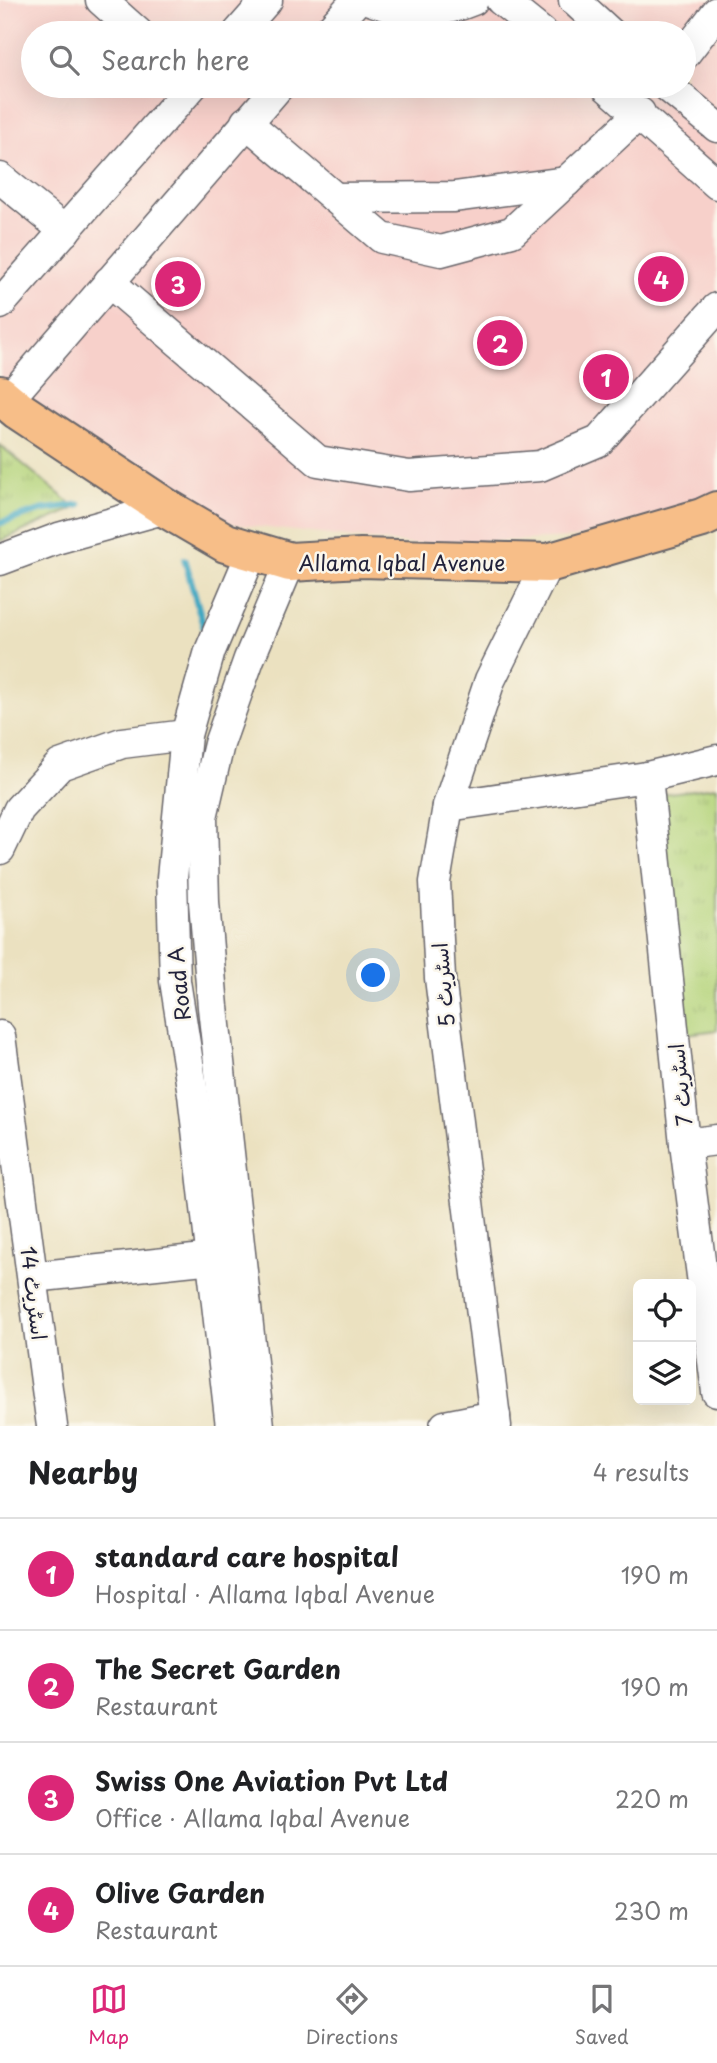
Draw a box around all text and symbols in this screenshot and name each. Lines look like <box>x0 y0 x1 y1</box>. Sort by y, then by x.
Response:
search box <box>21 21 696 98</box>
text: Search here <box>101 40 250 79</box>
icon: search <box>45 41 83 79</box>
pin: 4 <box>638 253 684 305</box>
pin: 3 <box>155 258 201 310</box>
pin: 2 <box>477 317 523 369</box>
pin: 1 <box>583 351 629 403</box>
street label: Allama Iqbal Avenue <box>299 546 505 578</box>
street label: اسٹریٹ 5 <box>422 942 462 1028</box>
street label: Road A <box>158 946 198 1022</box>
your location <box>356 958 390 992</box>
street label: اسٹریٹ 7 <box>659 1042 699 1128</box>
street label: اسٹریٹ 14 <box>13 1244 57 1342</box>
map controls <box>633 1279 696 1405</box>
button: locate <box>633 1279 696 1342</box>
button: layers <box>633 1342 696 1405</box>
text: Nearby <box>28 1449 138 1494</box>
text: 4 results <box>593 1454 689 1489</box>
text: standard care hospital <box>95 1537 399 1576</box>
text: 1 <box>46 1557 57 1592</box>
text: 190 m <box>621 1557 689 1592</box>
text: Hospital · Allama Iqbal Avenue <box>95 1576 435 1611</box>
text: The Secret Garden <box>95 1649 341 1688</box>
text: 2 <box>43 1669 59 1704</box>
text: 190 m <box>621 1669 689 1704</box>
text: Restaurant <box>95 1688 218 1723</box>
text: Swiss One Aviation Pvt Ltd <box>95 1761 448 1800</box>
text: 3 <box>43 1781 59 1816</box>
text: 220 m <box>615 1781 689 1816</box>
text: Office · Allama Iqbal Avenue <box>95 1800 410 1835</box>
text: Olive Garden <box>95 1873 265 1912</box>
text: 4 <box>43 1893 59 1928</box>
text: 230 m <box>614 1893 689 1928</box>
text: Restaurant <box>95 1912 218 1947</box>
tab: Map <box>88 1980 129 2050</box>
tab: Directions <box>306 1980 398 2050</box>
tab: Saved <box>575 1980 629 2050</box>

